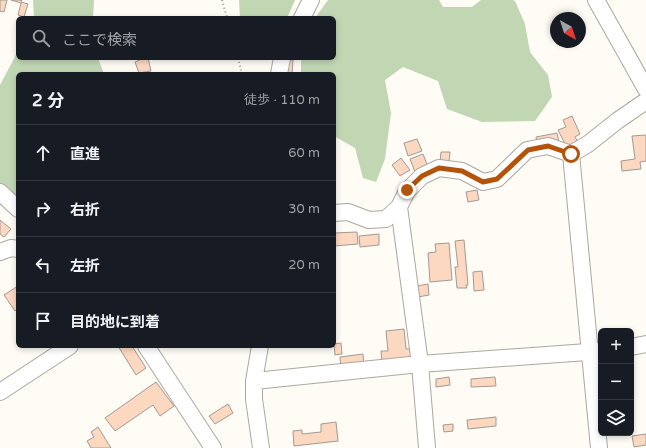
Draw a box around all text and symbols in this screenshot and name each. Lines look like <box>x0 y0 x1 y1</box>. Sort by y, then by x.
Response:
north arrow <box>550 12 586 48</box>
search box <box>16 16 336 60</box>
icon: search <box>30 27 52 49</box>
text: ここで検索 <box>62 31 137 49</box>
text: 2 分 <box>32 90 64 111</box>
text: 徒歩 · 110 m <box>244 92 320 108</box>
icon: ahead <box>32 142 54 164</box>
text: 直進 <box>70 145 100 163</box>
text: 60 m <box>288 145 320 161</box>
route start <box>562 145 580 163</box>
route end <box>398 181 416 199</box>
icon: right <box>32 198 54 220</box>
text: 右折 <box>70 201 100 219</box>
text: 30 m <box>288 201 320 217</box>
icon: left <box>32 254 54 276</box>
text: 左折 <box>70 257 100 275</box>
text: 20 m <box>288 257 320 273</box>
icon: arrive <box>32 310 54 332</box>
text: 目的地に到着 <box>70 313 160 331</box>
map controls <box>598 328 634 436</box>
button: + <box>598 328 634 364</box>
button: − <box>598 364 634 400</box>
button: layers <box>598 400 634 436</box>

